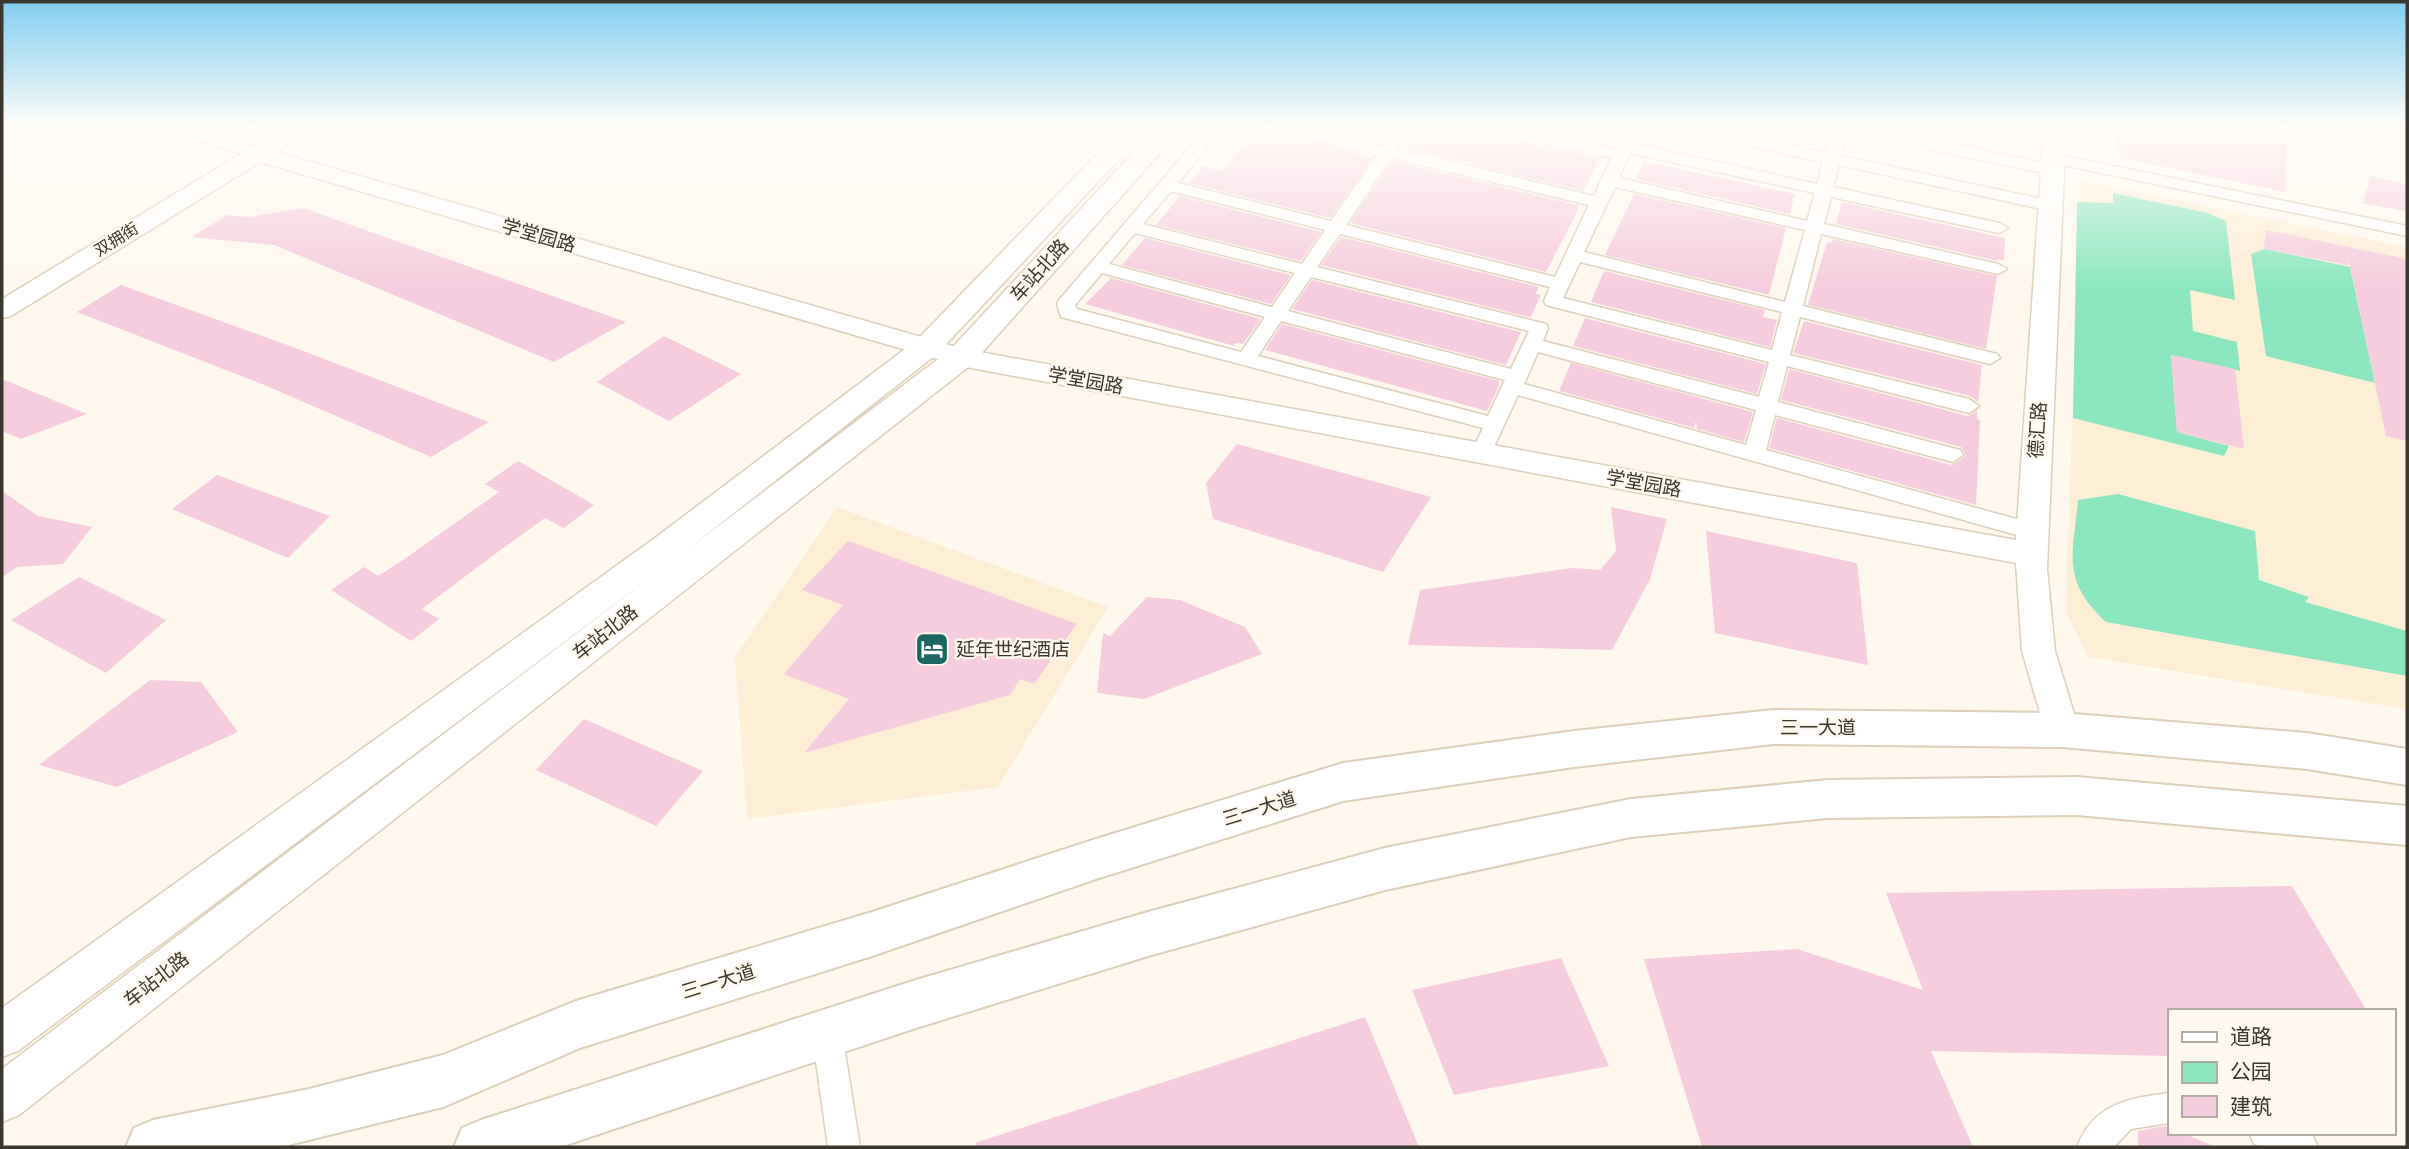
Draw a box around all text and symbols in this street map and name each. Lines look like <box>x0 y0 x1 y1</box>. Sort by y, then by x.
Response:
street label: 学堂园路 <box>499 214 579 257</box>
street label: 双拥街 <box>91 219 142 260</box>
street label: 车站北路 <box>1005 234 1073 306</box>
street label: 学堂园路 <box>1046 363 1125 398</box>
street label: 德汇路 <box>2024 401 2051 459</box>
street label: 学堂园路 <box>1604 466 1683 501</box>
street label: 车站北路 <box>568 600 642 665</box>
hotel icon: 延年世纪酒店 <box>913 630 951 668</box>
place label: 延年世纪酒店 <box>956 638 1070 661</box>
street label: 三一大道 <box>1780 716 1856 739</box>
street label: 三一大道 <box>1219 786 1299 831</box>
street label: 车站北路 <box>119 947 193 1012</box>
street label: 三一大道 <box>678 959 758 1004</box>
legend <box>2168 1009 2395 1135</box>
text: 道路 <box>2230 1024 2272 1050</box>
text: 公园 <box>2230 1059 2272 1085</box>
text: 建筑 <box>2230 1094 2272 1120</box>

